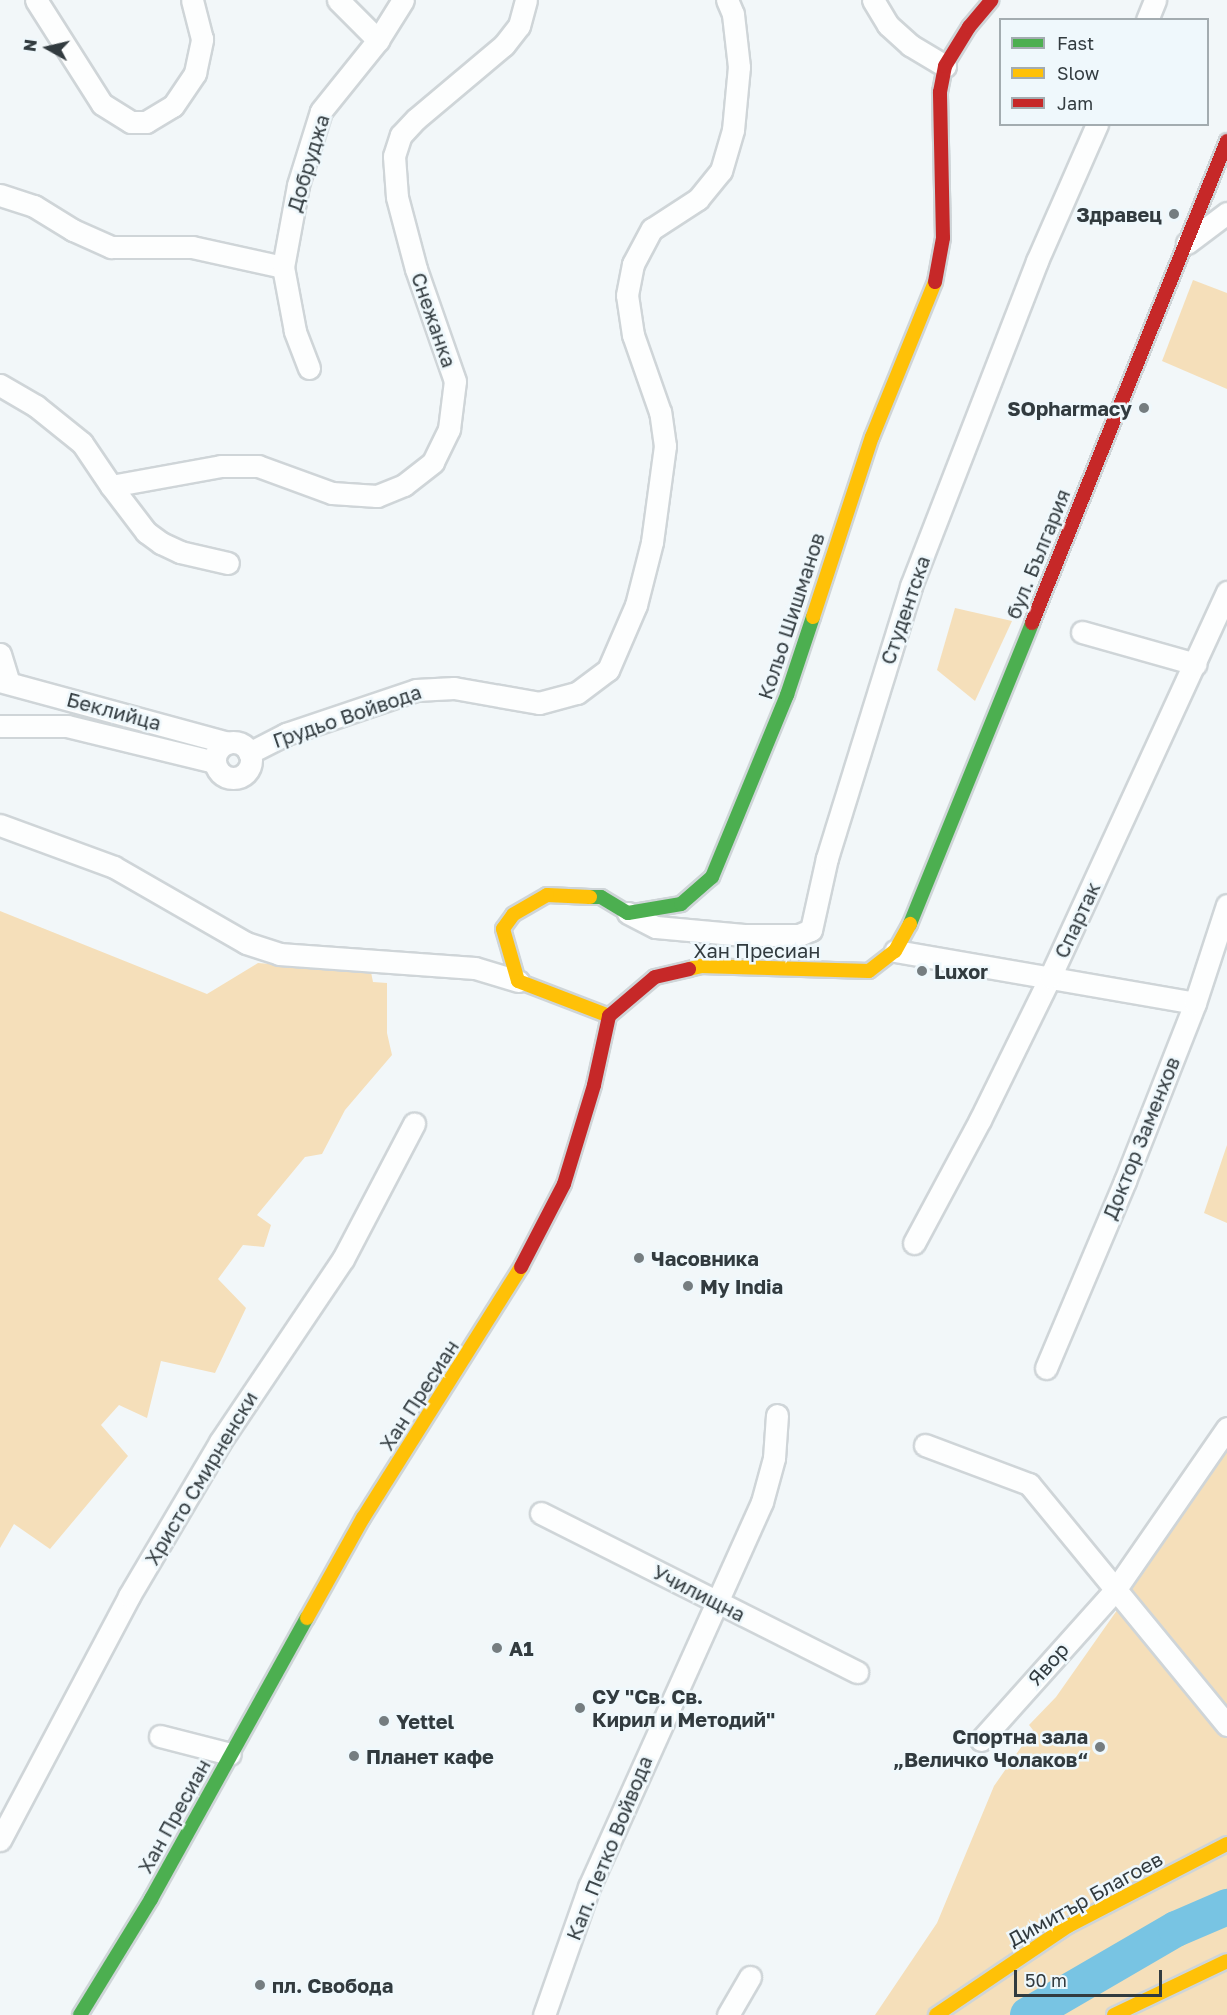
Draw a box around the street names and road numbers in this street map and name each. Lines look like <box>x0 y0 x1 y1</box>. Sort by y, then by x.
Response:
street label: Добруджа <box>282 112 334 214</box>
street label: Снежанка <box>407 269 461 371</box>
street label: бул. България <box>1001 486 1075 622</box>
street label: Кольо Шишманов <box>753 530 829 702</box>
street label: Студентска <box>875 552 935 668</box>
street label: Грудьо Войвода <box>270 679 424 753</box>
street label: Беклийца <box>64 687 164 735</box>
street label: Спартак <box>1049 878 1105 962</box>
street label: Хан Пресиан <box>694 938 820 962</box>
street label: Доктор Заменхов <box>1097 1053 1185 1223</box>
street label: Хан Пресиан <box>374 1335 464 1455</box>
street label: Христо Смирненски <box>140 1387 262 1569</box>
street label: Училищна <box>649 1559 749 1627</box>
street label: Явор <box>1023 1638 1073 1690</box>
street label: Кап. Петко Войвода <box>561 1752 657 1944</box>
street label: Хан Пресиан <box>133 1755 215 1877</box>
street label: Димитър Благоев <box>1003 1847 1167 1951</box>

